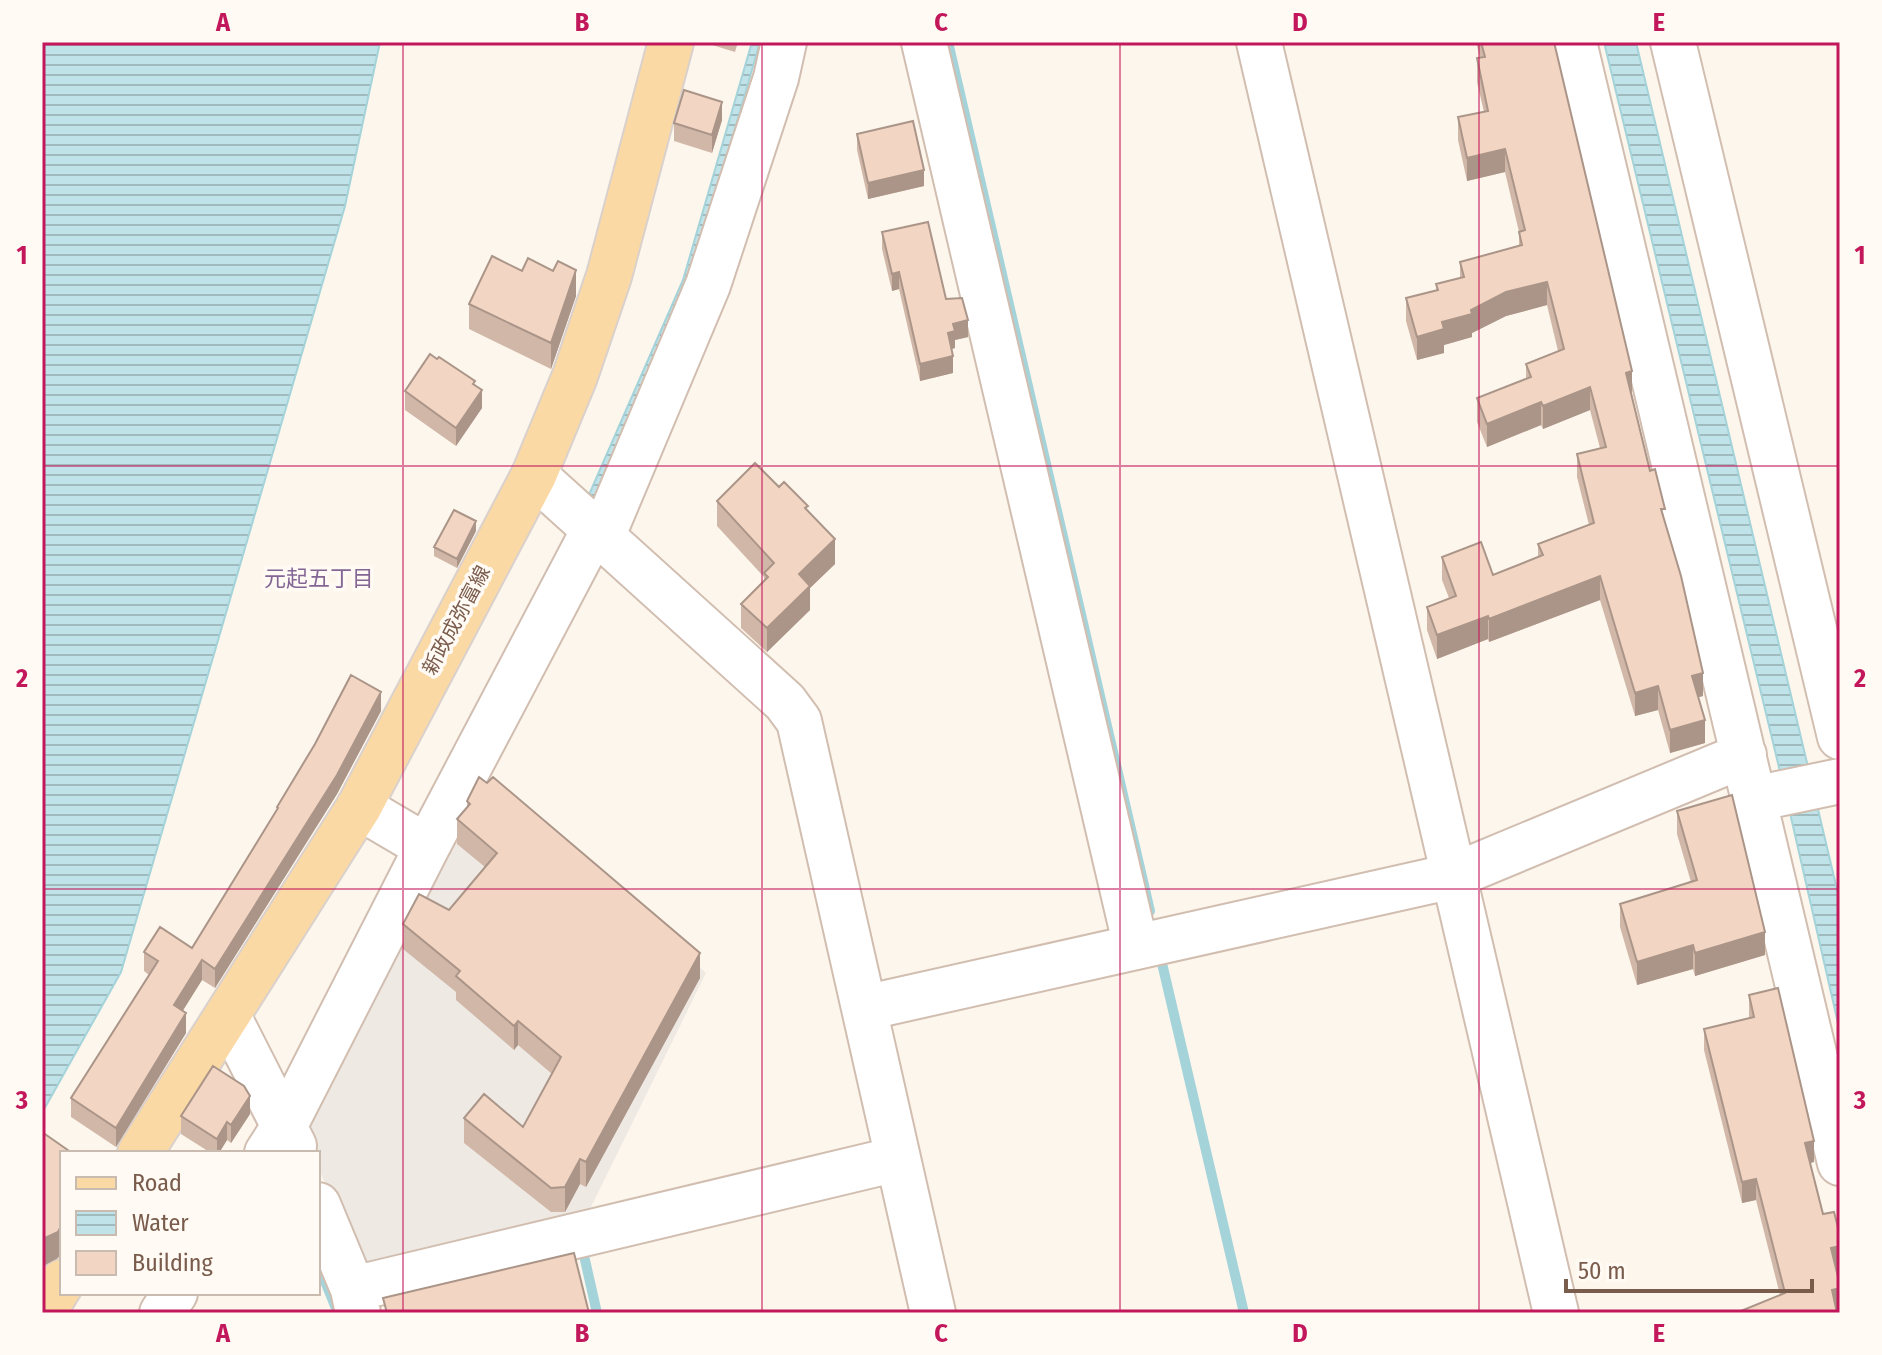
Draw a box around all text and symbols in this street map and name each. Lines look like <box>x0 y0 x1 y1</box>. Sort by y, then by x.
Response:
text: A <box>215 7 231 38</box>
text: B <box>575 7 590 38</box>
text: C <box>934 7 948 38</box>
text: D <box>1292 7 1308 38</box>
text: E <box>1653 7 1665 38</box>
text: 1 <box>17 240 28 271</box>
text: 1 <box>1855 240 1866 271</box>
street label: 新政成弥富線 <box>417 561 495 679</box>
district label: 元起五丁目 <box>264 565 374 592</box>
text: 2 <box>15 663 28 694</box>
text: 2 <box>1853 663 1866 694</box>
text: 3 <box>15 1085 28 1116</box>
text: 3 <box>1853 1085 1866 1116</box>
legend <box>60 1151 320 1295</box>
text: Road <box>132 1169 182 1197</box>
text: Water <box>132 1209 189 1237</box>
scale bar <box>1566 1243 1812 1293</box>
text: Building <box>132 1249 214 1277</box>
text: 50 m <box>1578 1257 1626 1285</box>
text: A <box>215 1318 231 1349</box>
text: B <box>575 1318 590 1349</box>
text: C <box>934 1318 948 1349</box>
text: D <box>1292 1318 1308 1349</box>
text: E <box>1653 1318 1665 1349</box>

